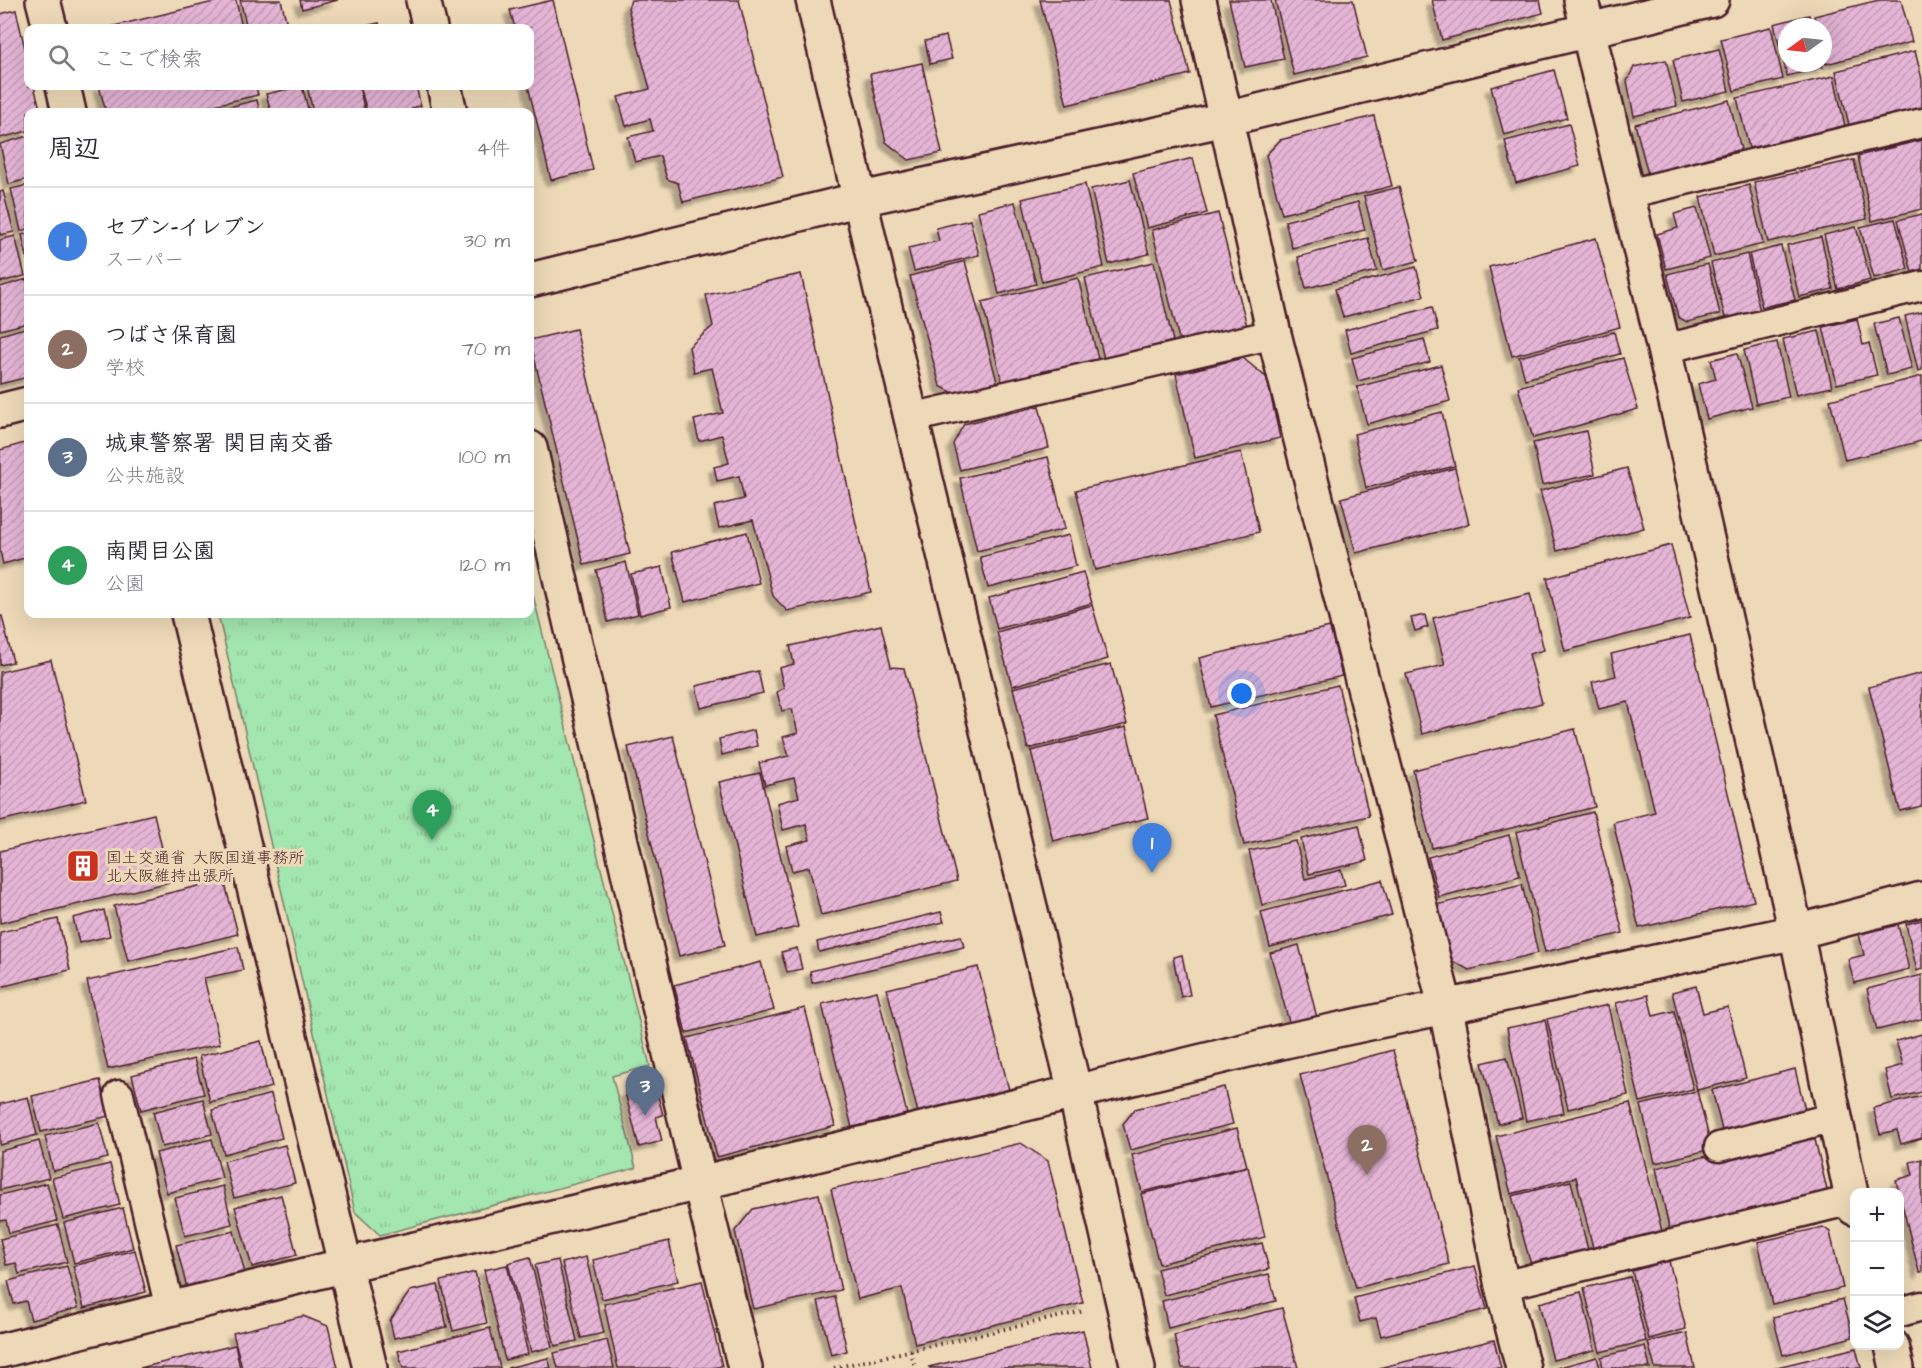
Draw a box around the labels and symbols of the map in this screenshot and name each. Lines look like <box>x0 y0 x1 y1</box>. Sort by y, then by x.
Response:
north arrow <box>1778 18 1832 72</box>
your location <box>1227 679 1256 708</box>
pin: 4 <box>412 790 452 840</box>
pin: 1 <box>1132 824 1172 873</box>
place label: 国土交通省 大阪国道事務所 北大阪維持出張所 <box>106 847 304 887</box>
building icon: 国土交通省 大阪国道事務所 北大阪維持出張所 <box>65 848 101 884</box>
pin: 3 <box>626 1066 664 1116</box>
pin: 2 <box>1348 1126 1386 1175</box>

